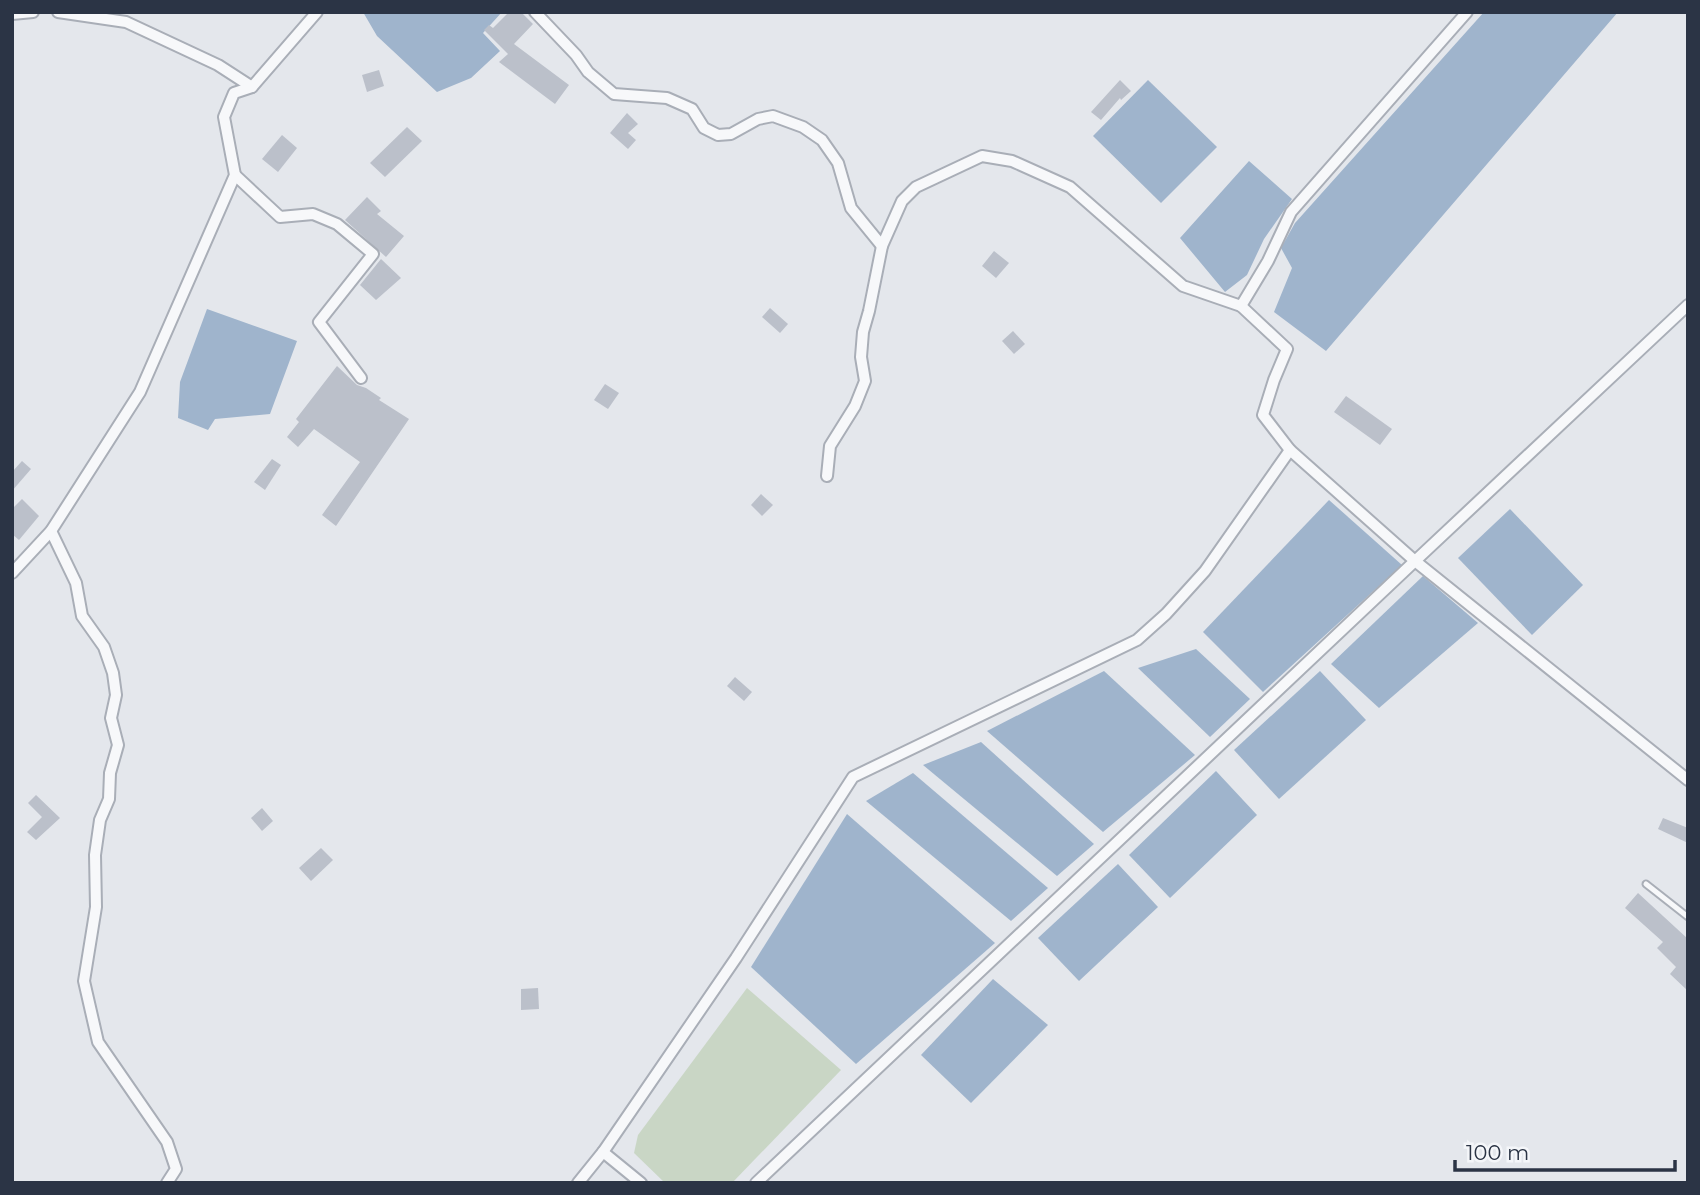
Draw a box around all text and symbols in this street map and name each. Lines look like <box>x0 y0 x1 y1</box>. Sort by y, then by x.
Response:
scale bar <box>1455 1128 1676 1172</box>
text: 100 m <box>1466 1140 1529 1165</box>

